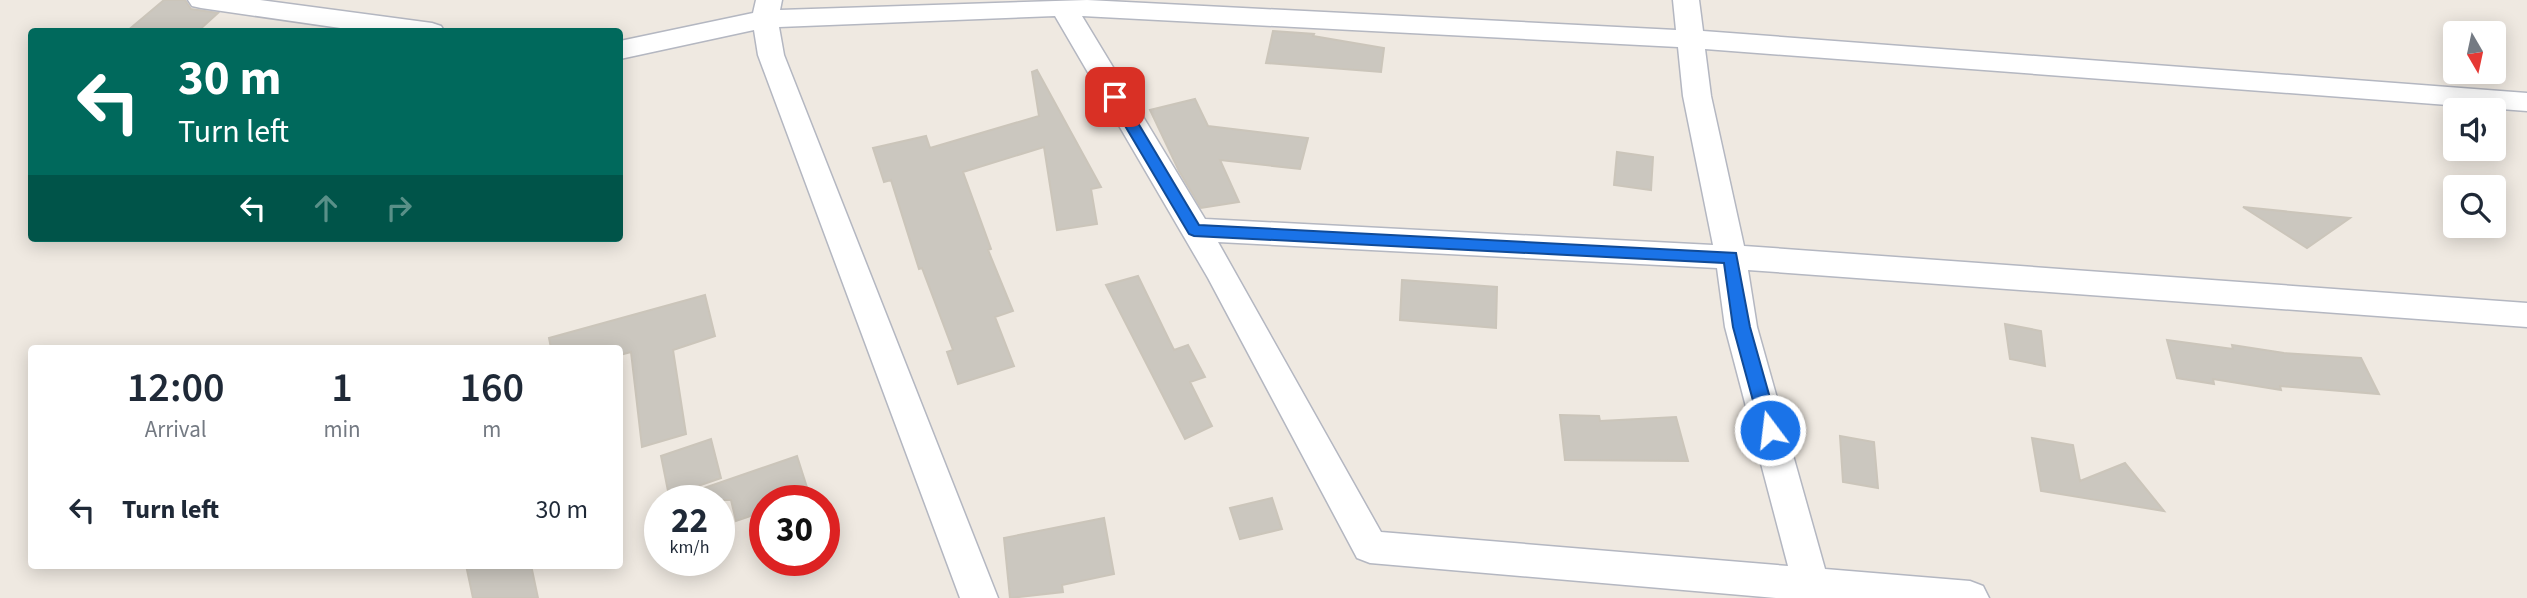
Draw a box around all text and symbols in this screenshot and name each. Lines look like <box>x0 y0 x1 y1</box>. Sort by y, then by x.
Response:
north arrow <box>2443 21 2506 84</box>
map controls <box>2443 21 2506 238</box>
text: 30 m <box>178 44 282 114</box>
icon: left <box>63 56 154 147</box>
pin <box>1085 67 1145 127</box>
icon: arrive <box>1096 78 1134 116</box>
button: sound <box>2443 98 2506 161</box>
text: Turn left <box>178 109 289 155</box>
button: search <box>2443 175 2506 238</box>
icon: left <box>234 189 272 227</box>
icon: ahead <box>307 189 345 227</box>
icon: right <box>380 189 418 227</box>
text: 12:00 <box>127 358 225 418</box>
text: 1 <box>331 358 353 418</box>
text: 160 <box>460 358 524 418</box>
position arrow <box>1733 393 1807 467</box>
text: Arrival <box>145 413 207 446</box>
text: min <box>323 413 361 446</box>
text: m <box>482 413 501 446</box>
speed limit sign: 30 <box>749 485 840 576</box>
icon: left <box>63 491 101 529</box>
text: Turn left <box>122 491 219 528</box>
text: 30 m <box>535 491 588 528</box>
text: 22 <box>671 496 708 546</box>
text: km/h <box>670 535 709 560</box>

